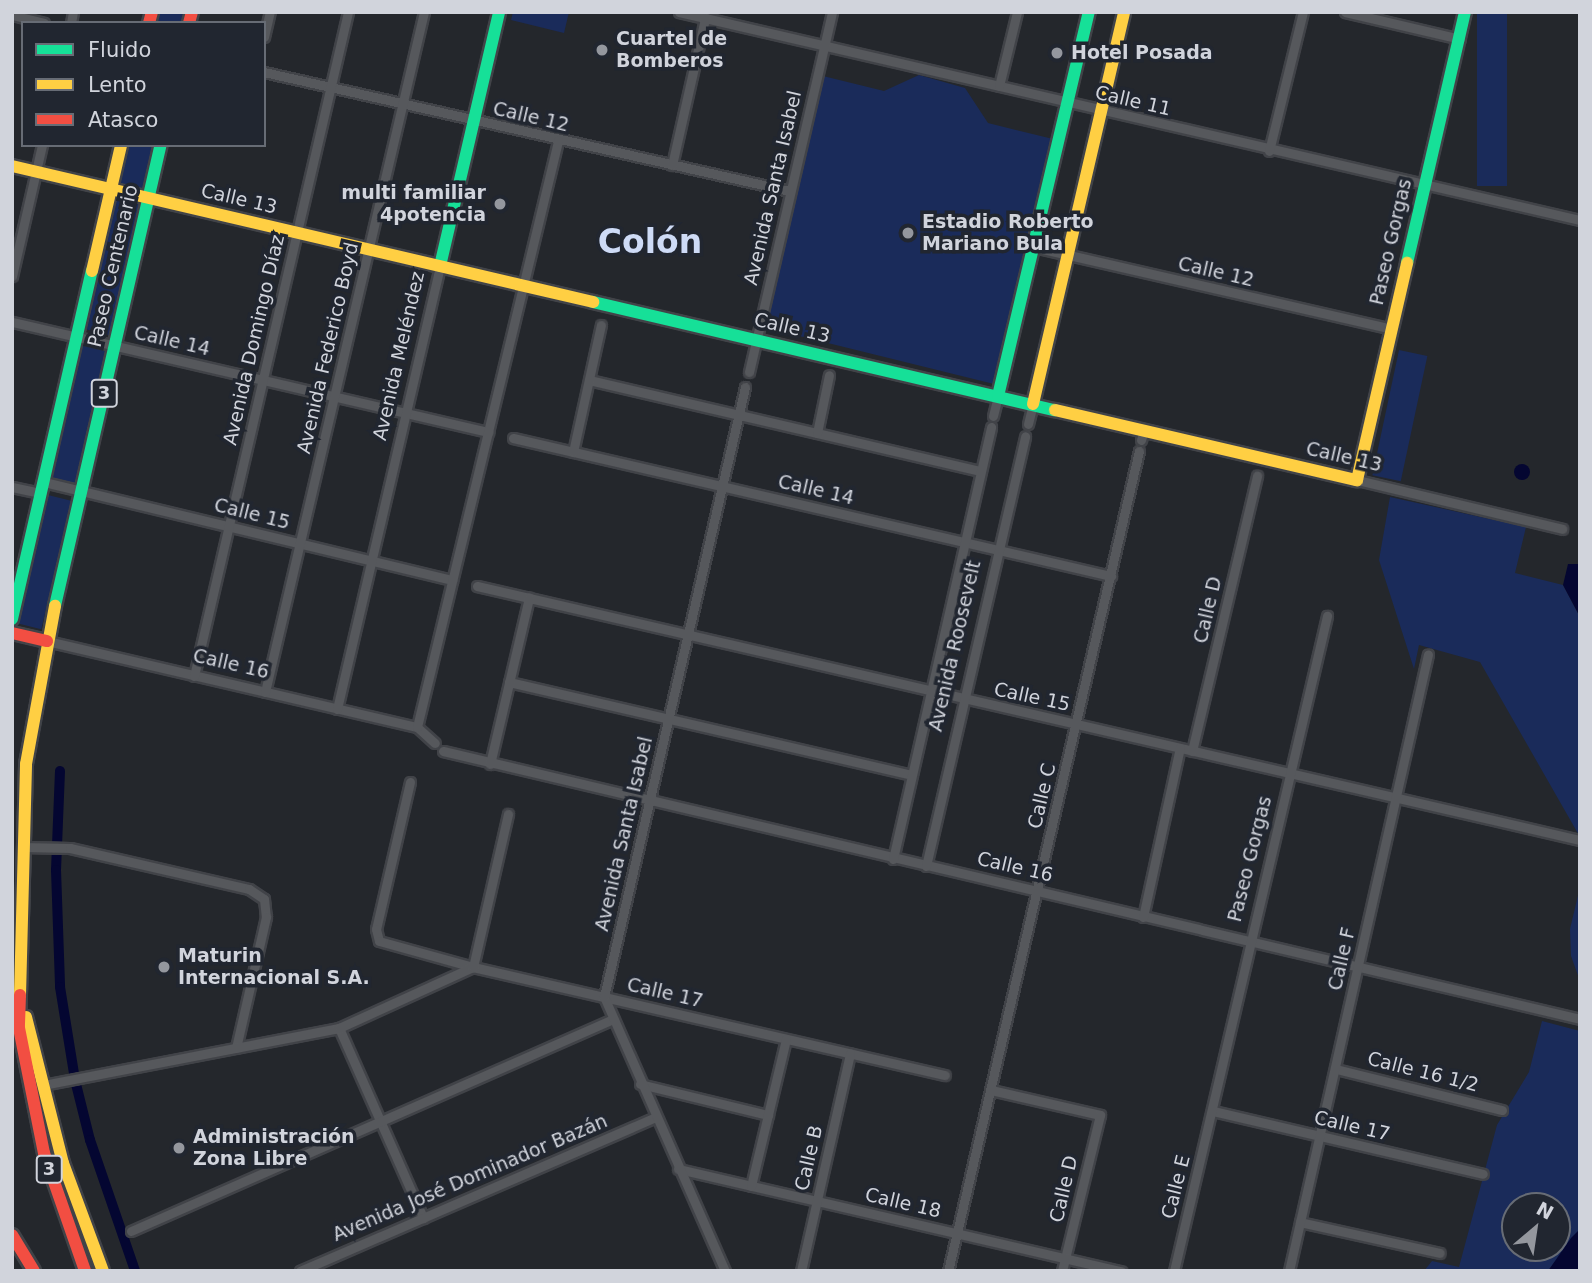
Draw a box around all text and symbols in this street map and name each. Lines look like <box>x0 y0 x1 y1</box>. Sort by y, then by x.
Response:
legend <box>21 21 266 147</box>
place label: Cuartel de Bomberos <box>616 28 727 72</box>
text: Fluido <box>88 38 151 62</box>
marker: Cuartel de Bomberos <box>594 42 610 58</box>
place label: Hotel Posada <box>1071 42 1213 64</box>
marker: Hotel Posada <box>1049 45 1065 61</box>
text: Lento <box>88 73 147 97</box>
street label: Calle 11 <box>1093 81 1173 121</box>
street label: Avenida Santa Isabel <box>740 89 806 287</box>
street label: Calle 12 <box>491 97 571 137</box>
text: Atasco <box>88 108 158 132</box>
street label: Paseo Gorgas <box>1365 177 1417 307</box>
street label: Calle 13 <box>199 179 279 219</box>
place label: multi familiar 4potencia <box>341 182 486 226</box>
street label: Paseo Centenario <box>83 183 143 349</box>
marker: multi familiar 4potencia <box>492 196 508 212</box>
place label: Estadio Roberto Mariano Bula <box>922 211 1094 255</box>
district label: Colón <box>598 222 702 262</box>
marker: Estadio Roberto Mariano Bula <box>900 225 916 241</box>
street label: Avenida Domingo Díaz <box>219 233 289 447</box>
street label: Avenida Federico Boyd <box>293 240 363 456</box>
street label: Calle 12 <box>1176 252 1256 292</box>
street label: Avenida Meléndez <box>368 269 430 443</box>
street label: Calle 13 <box>752 308 832 348</box>
street label: Calle 14 <box>132 321 212 361</box>
road number: 3 <box>90 379 118 408</box>
street label: Calle 13 <box>1304 437 1384 477</box>
street label: Calle 14 <box>776 470 856 510</box>
street label: Calle 15 <box>212 494 292 534</box>
street label: Avenida Roosevelt <box>924 558 986 734</box>
street label: Calle D <box>1189 574 1227 646</box>
street label: Calle 16 <box>191 644 271 684</box>
street label: Calle 15 <box>992 678 1072 716</box>
street label: Avenida Santa Isabel <box>591 735 657 933</box>
street label: Calle C <box>1023 761 1061 831</box>
street label: Paseo Gorgas <box>1223 794 1277 924</box>
street label: Calle 16 <box>975 847 1055 887</box>
street label: Calle F <box>1324 925 1360 993</box>
place label: Maturin Internacional S.A. <box>178 945 370 989</box>
marker: Maturin Internacional S.A. <box>156 959 172 975</box>
street label: Calle 17 <box>625 973 705 1013</box>
street label: Calle 16 1/2 <box>1365 1047 1481 1097</box>
street label: Calle 17 <box>1312 1106 1392 1146</box>
street label: Avenida José Dominador Bazán <box>329 1110 611 1246</box>
street label: Calle B <box>790 1123 828 1193</box>
place label: Administración Zona Libre <box>193 1126 355 1170</box>
marker: Administración Zona Libre <box>171 1140 187 1156</box>
street label: Calle D <box>1045 1153 1083 1225</box>
street label: Calle E <box>1157 1153 1195 1221</box>
road number: 3 <box>35 1154 63 1184</box>
street label: Calle 18 <box>863 1183 943 1223</box>
north arrow <box>1501 1192 1571 1262</box>
text: N <box>1533 1197 1558 1224</box>

